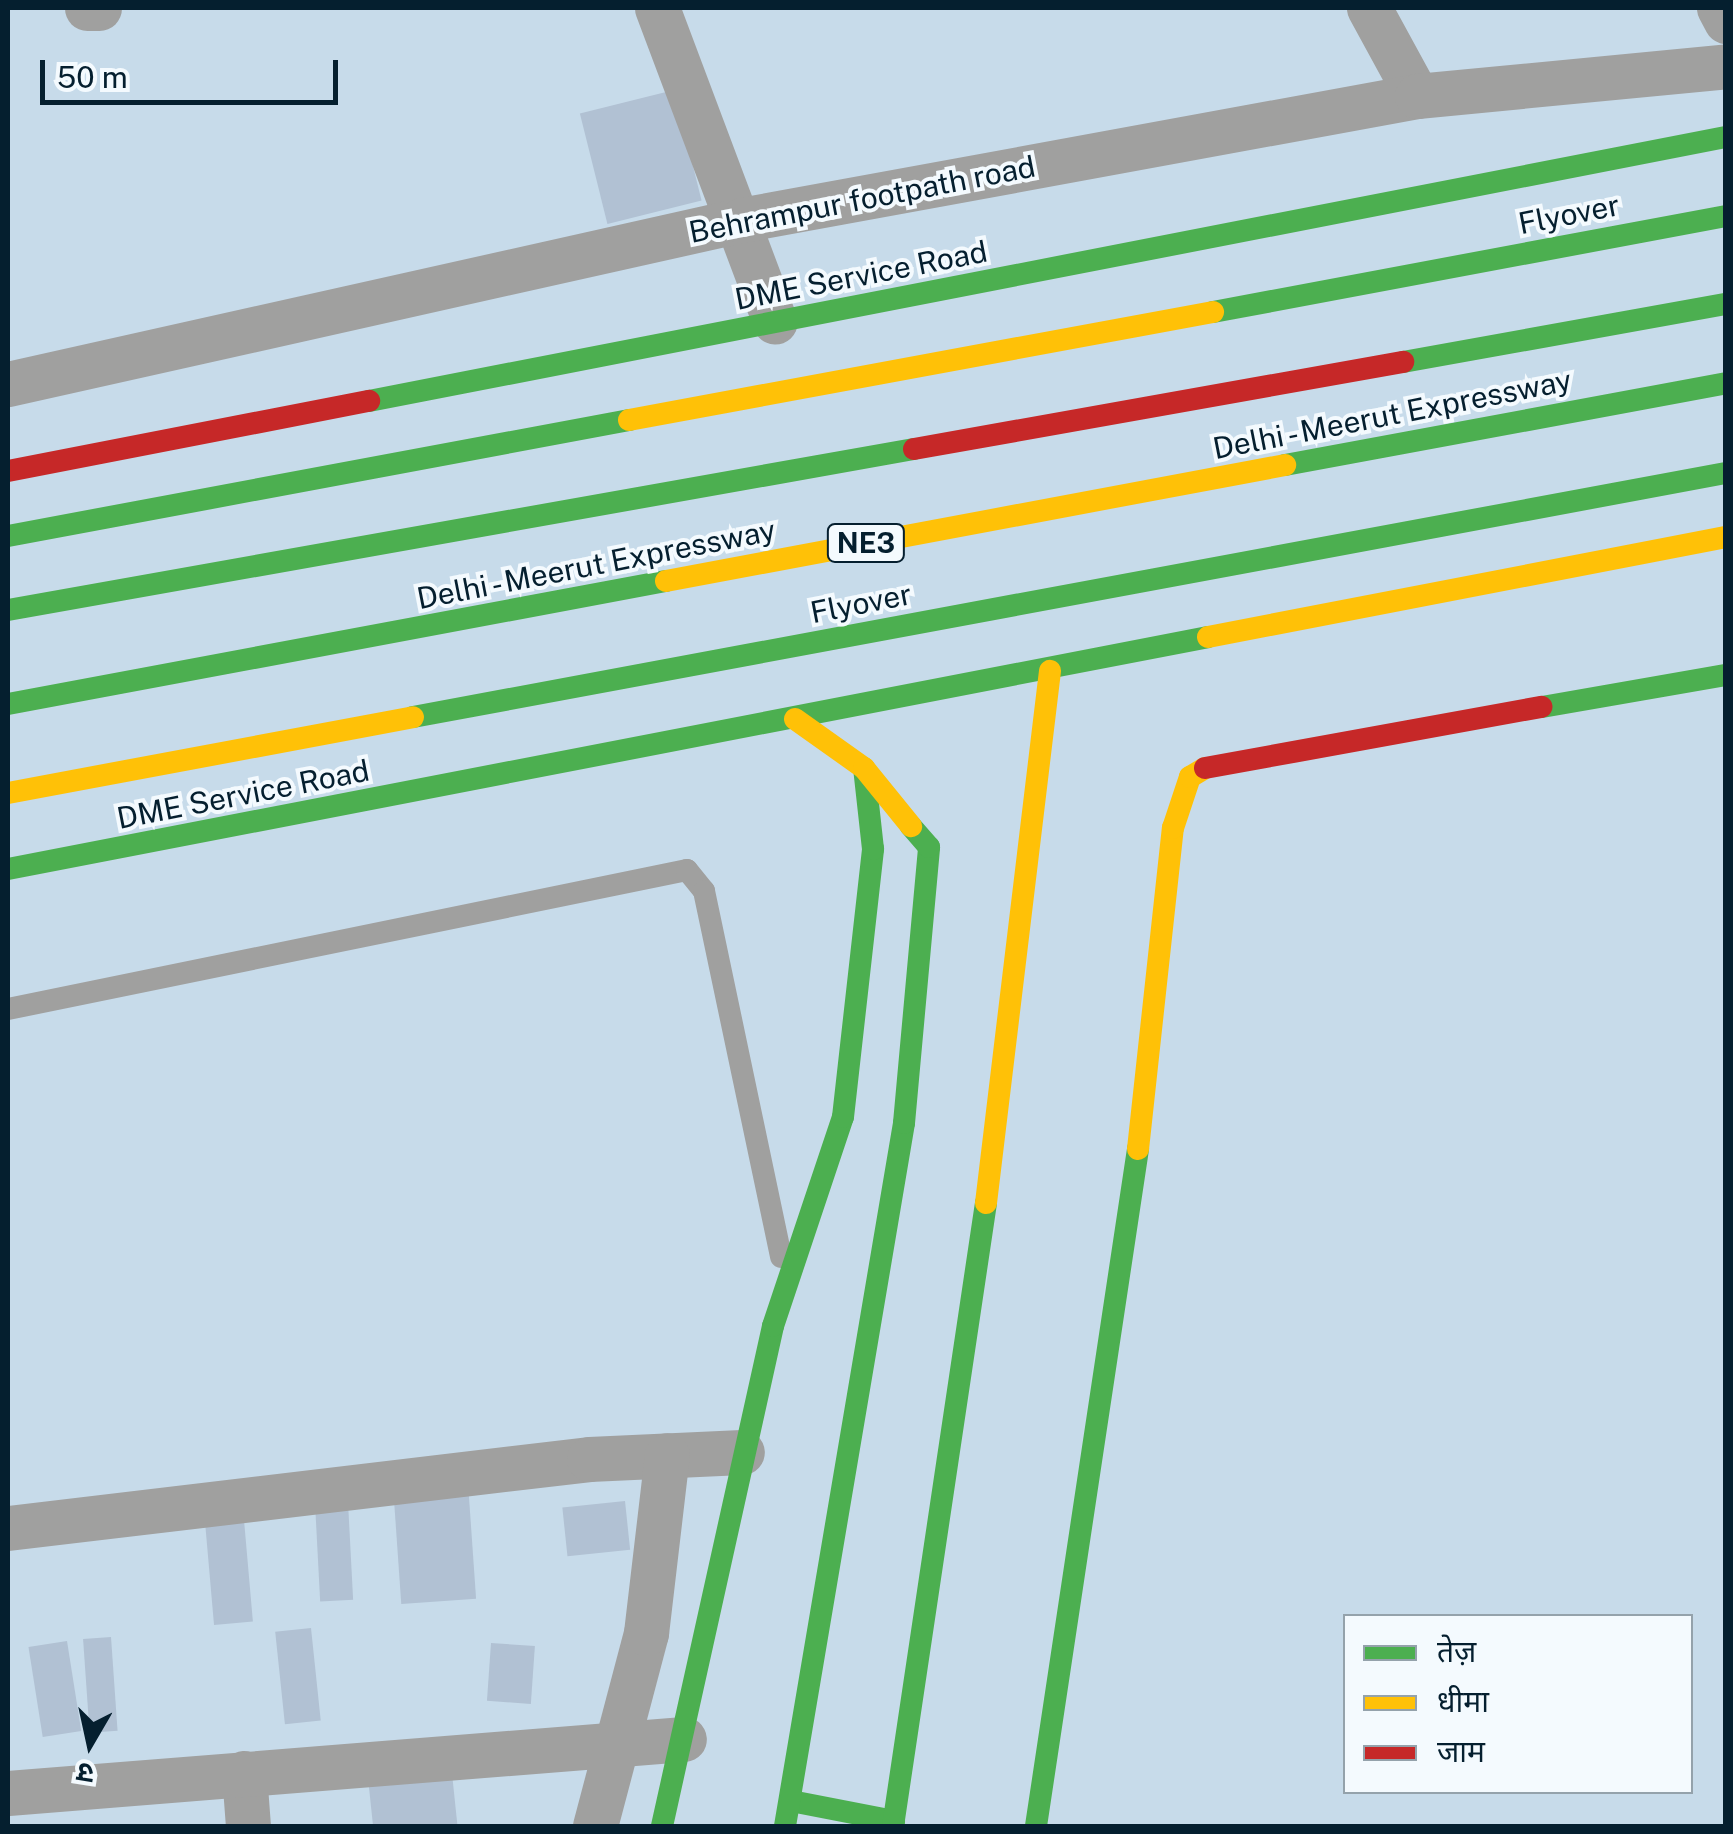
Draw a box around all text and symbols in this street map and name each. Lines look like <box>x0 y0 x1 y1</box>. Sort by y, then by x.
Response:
scale bar <box>45 40 342 102</box>
text: 50 m <box>57 59 128 95</box>
street label: Behrampur footpath road <box>686 148 1038 250</box>
street label: Flyover <box>1515 187 1623 241</box>
street label: DME Service Road <box>732 233 990 317</box>
street label: Delhi - Meerut Expressway <box>1206 361 1578 467</box>
street label: Delhi - Meerut Expressway <box>410 511 782 617</box>
road number: NE3 <box>826 520 906 566</box>
street label: Flyover <box>807 576 915 630</box>
street label: DME Service Road <box>114 752 372 836</box>
legend <box>1343 1614 1693 1794</box>
text: तेज़ <box>1437 1633 1476 1669</box>
text: धीमा <box>1437 1683 1489 1719</box>
north arrow <box>40 1694 140 1794</box>
text: जाम <box>1437 1733 1485 1769</box>
text: उ <box>75 1757 96 1792</box>

